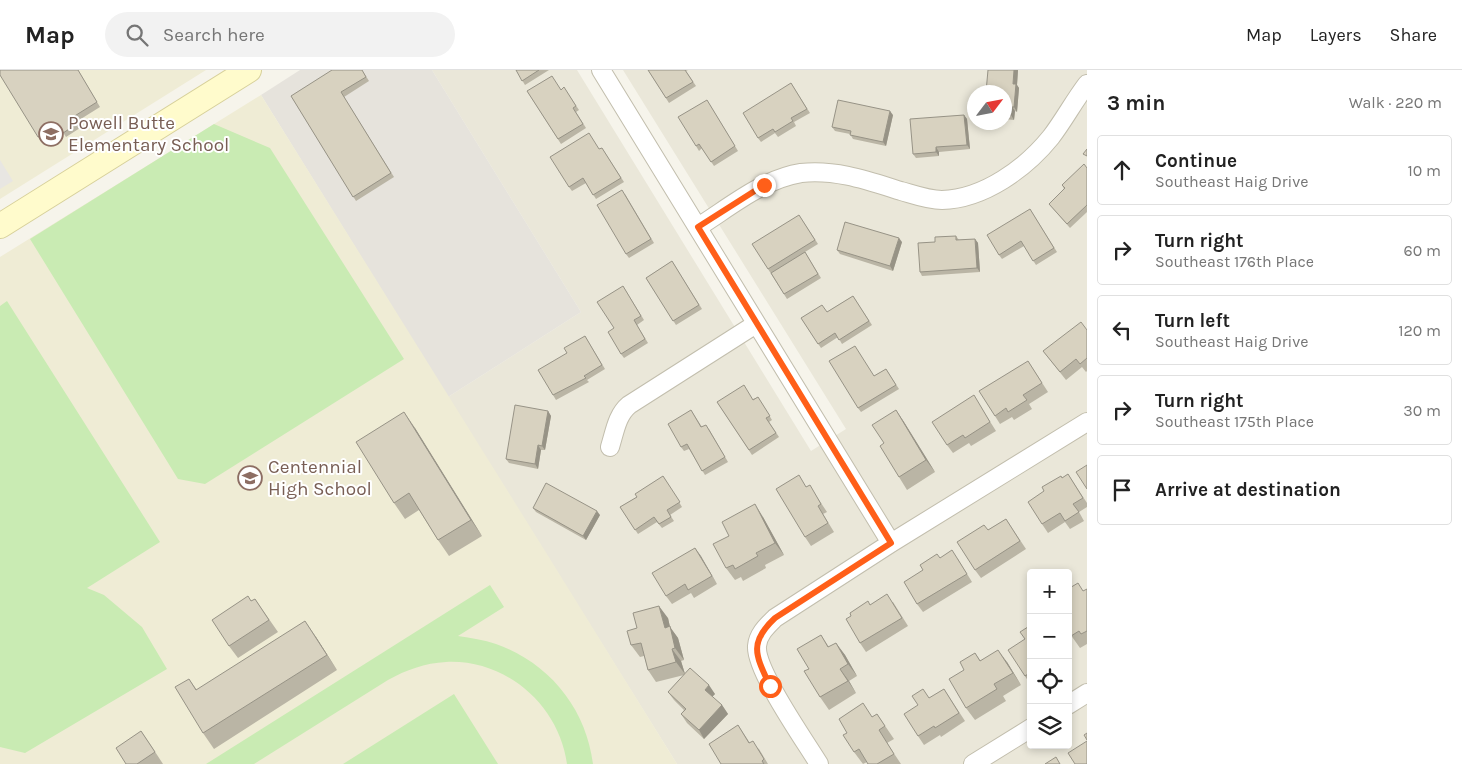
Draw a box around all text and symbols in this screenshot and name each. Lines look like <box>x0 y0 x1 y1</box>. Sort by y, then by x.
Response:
search box <box>105 12 455 57</box>
text: Map <box>25 21 75 49</box>
icon: search <box>123 21 151 49</box>
text: Search here <box>163 24 265 46</box>
text: Map <box>1246 24 1282 46</box>
text: Layers <box>1310 24 1362 46</box>
text: Share <box>1390 24 1437 46</box>
north arrow <box>967 85 1012 130</box>
text: 3 min <box>1107 91 1165 115</box>
text: Walk · 220 m <box>1349 93 1442 112</box>
place label: Powell Butte Elementary School <box>68 112 229 156</box>
school or university icon: Powell Butte Elementary School <box>38 121 64 147</box>
text: Continue <box>1155 150 1237 172</box>
icon: ahead <box>1108 156 1136 184</box>
text: 10 m <box>1407 161 1441 180</box>
text: Southeast Haig Drive <box>1155 172 1309 191</box>
route end <box>753 174 776 197</box>
text: Turn right <box>1155 230 1244 252</box>
icon: right <box>1108 236 1136 264</box>
text: 60 m <box>1404 241 1441 260</box>
text: Southeast 176th Place <box>1155 252 1314 271</box>
text: Turn left <box>1155 310 1230 332</box>
icon: left <box>1108 316 1136 344</box>
text: 120 m <box>1398 321 1441 340</box>
text: Southeast Haig Drive <box>1155 332 1309 351</box>
text: Turn right <box>1155 390 1244 412</box>
icon: right <box>1108 396 1136 424</box>
text: 30 m <box>1403 401 1441 420</box>
text: Southeast 175th Place <box>1155 412 1314 431</box>
place label: Centennial High School <box>268 456 372 500</box>
school or university icon: Centennial High School <box>237 465 263 491</box>
icon: arrive <box>1108 476 1136 504</box>
text: Arrive at destination <box>1155 479 1341 501</box>
map controls <box>1027 569 1072 749</box>
button: + <box>1027 569 1072 614</box>
button: − <box>1027 614 1072 659</box>
button: locate <box>1027 659 1072 704</box>
route start <box>759 675 782 698</box>
button: layers <box>1027 704 1072 749</box>

